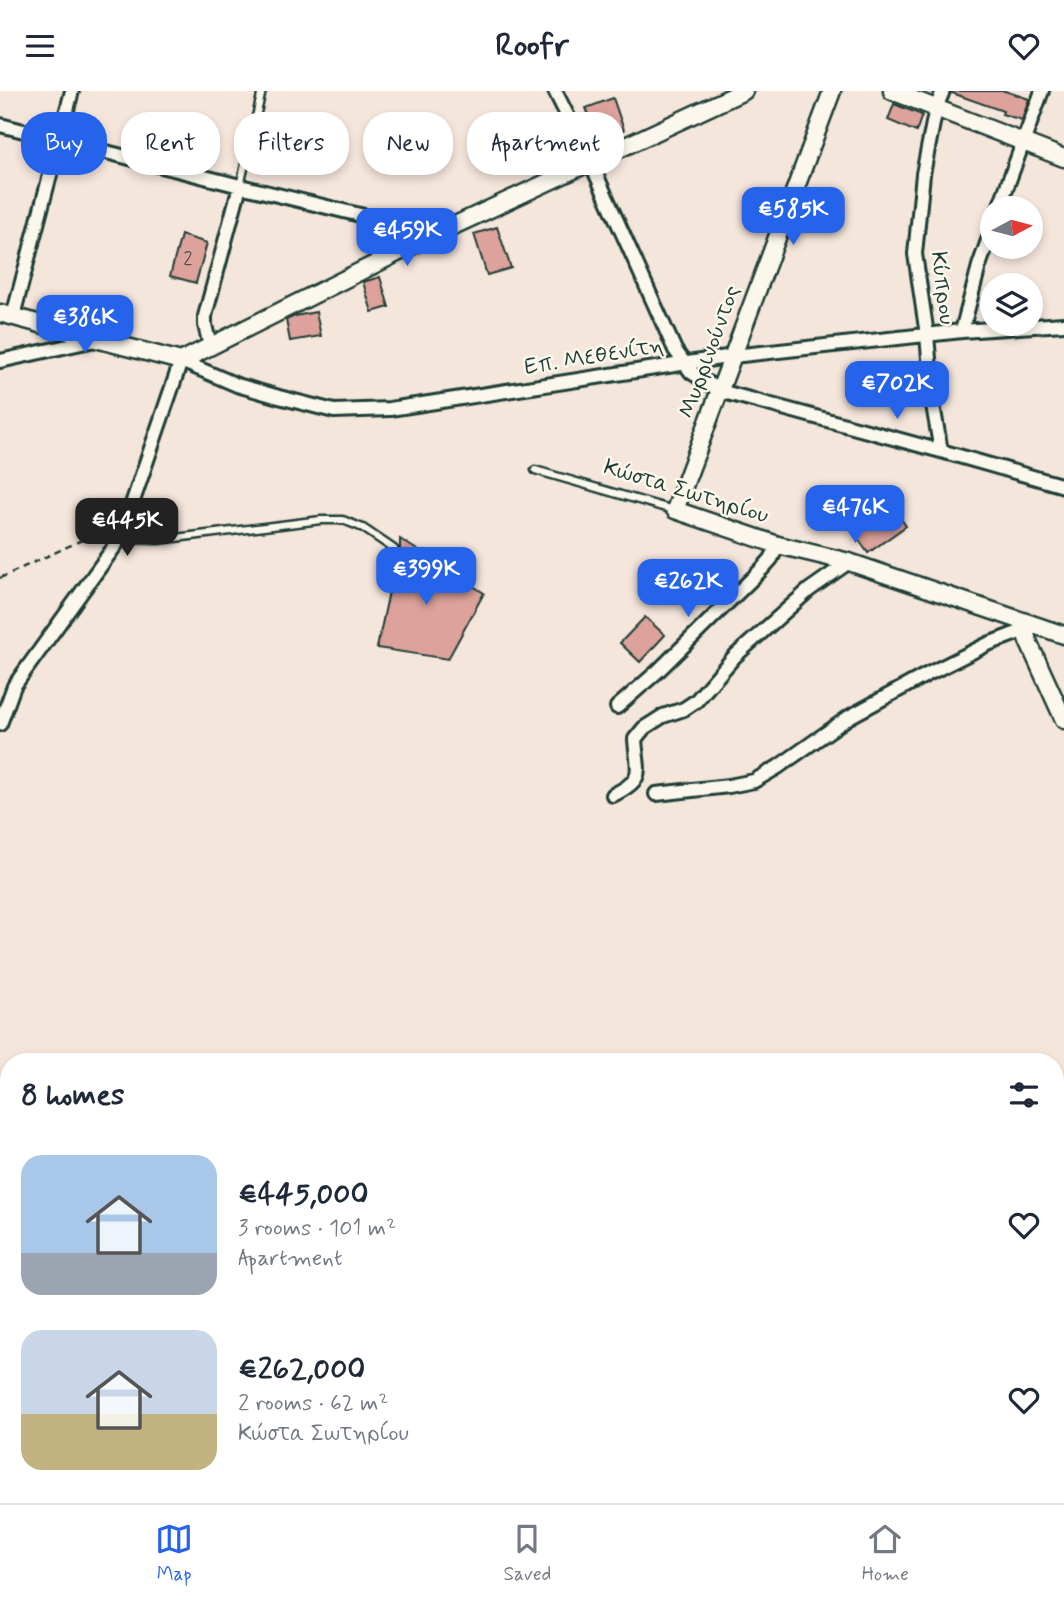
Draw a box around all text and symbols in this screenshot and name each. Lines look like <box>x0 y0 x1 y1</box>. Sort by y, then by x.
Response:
text: Roofr <box>495 25 569 67</box>
icon: menu <box>21 27 59 65</box>
icon: heart <box>1005 27 1043 65</box>
chip: Buy <box>21 112 107 175</box>
chip: Rent <box>121 112 220 175</box>
chip: Filters <box>234 112 349 175</box>
chip: New <box>363 112 453 175</box>
chip: Apartment <box>467 112 624 175</box>
pin: €585K <box>744 187 842 247</box>
text: €585K <box>758 195 828 225</box>
north arrow <box>980 196 1043 259</box>
map controls <box>980 196 1043 336</box>
pin: €459K <box>358 209 456 268</box>
text: €459K <box>372 216 442 246</box>
house number: 2 <box>183 247 193 272</box>
street label: Κύπρου <box>923 250 961 326</box>
button: layers <box>980 273 1043 336</box>
street label: Μυρρινούντος <box>672 281 748 423</box>
pin: €386K <box>36 295 134 355</box>
text: €386K <box>52 303 118 333</box>
street label: Επ. Μεθενίτη <box>522 331 666 383</box>
pin: €702K <box>848 361 946 421</box>
text: €702K <box>861 369 933 399</box>
street label: Κώστα Σωτηρίου <box>600 453 772 531</box>
pin: €476K <box>806 485 904 545</box>
text: €476K <box>821 493 889 523</box>
pin: €445K <box>78 498 176 558</box>
text: €445K <box>91 506 163 536</box>
pin: €399K <box>377 547 475 607</box>
text: €399K <box>392 555 460 585</box>
pin: €262K <box>639 559 737 619</box>
text: €262K <box>653 567 723 597</box>
text: 8 homes <box>21 1076 124 1115</box>
icon: filters <box>1005 1076 1043 1114</box>
text: €445,000 <box>238 1175 369 1214</box>
icon: home <box>77 1183 161 1267</box>
icon: heart <box>1005 1206 1043 1244</box>
text: 3 rooms · 101 m² <box>238 1214 396 1244</box>
text: Apartment <box>238 1244 343 1274</box>
text: €262,000 <box>238 1350 365 1389</box>
icon: home <box>77 1358 161 1442</box>
icon: heart <box>1005 1381 1043 1419</box>
text: 2 rooms · 62 m² <box>238 1389 389 1419</box>
text: Κώστα Σωτηρίου <box>238 1419 409 1449</box>
tab: Map <box>155 1520 193 1587</box>
tab: Saved <box>503 1520 551 1587</box>
tab: Home <box>862 1520 909 1587</box>

